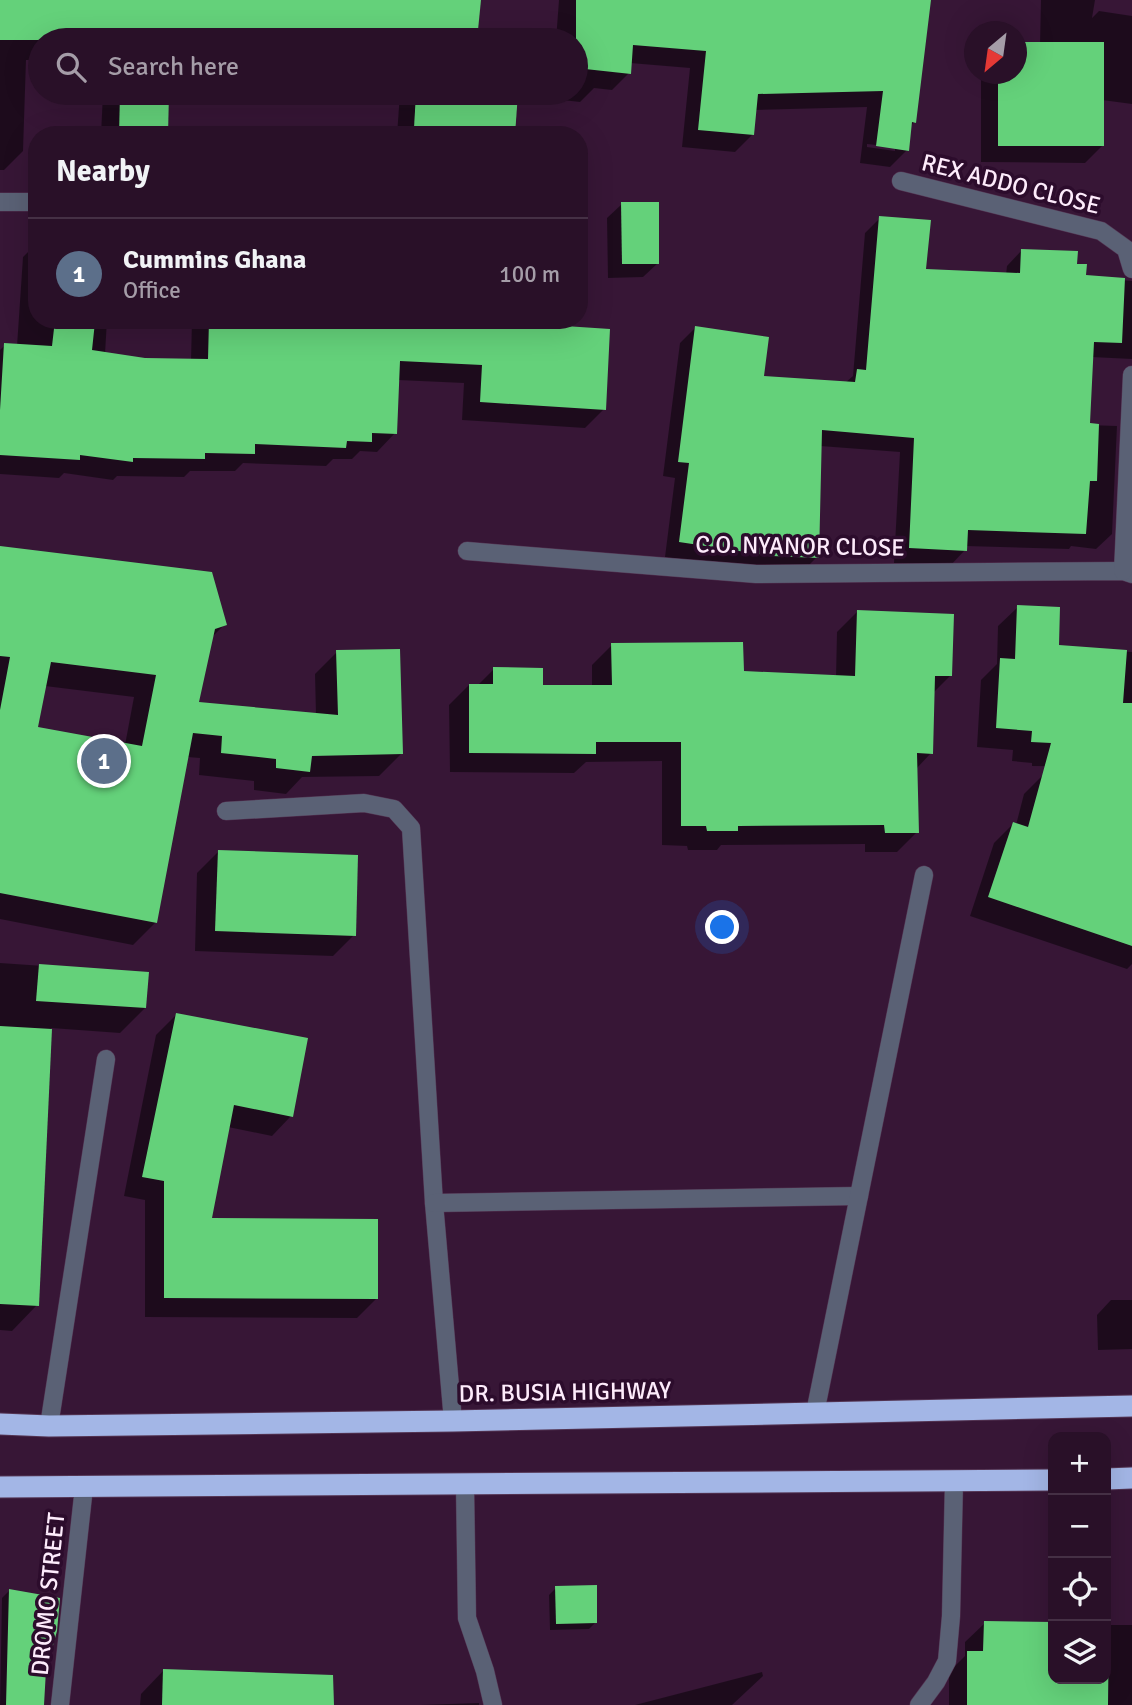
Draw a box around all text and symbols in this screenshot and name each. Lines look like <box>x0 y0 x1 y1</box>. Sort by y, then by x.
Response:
north arrow <box>964 21 1027 84</box>
search box <box>28 28 588 105</box>
icon: search <box>52 48 90 86</box>
text: Search here <box>108 51 239 83</box>
street label: REX ADDO CLOSE <box>918 147 1104 221</box>
text: Nearby <box>56 153 150 190</box>
text: Cummins Ghana <box>123 244 306 276</box>
text: 1 <box>73 260 85 289</box>
text: 100 m <box>499 260 560 289</box>
text: Office <box>123 276 181 305</box>
street label: C.O. NYANOR CLOSE <box>695 529 905 563</box>
pin: 1 <box>81 735 127 787</box>
your location <box>705 910 739 944</box>
street label: DR. BUSIA HIGHWAY <box>458 1375 672 1409</box>
map controls <box>1048 1432 1111 1684</box>
button: + <box>1048 1432 1111 1495</box>
button: − <box>1048 1495 1111 1558</box>
street label: DROMO STREET <box>25 1511 71 1677</box>
button: locate <box>1048 1558 1111 1621</box>
button: layers <box>1048 1621 1111 1684</box>

